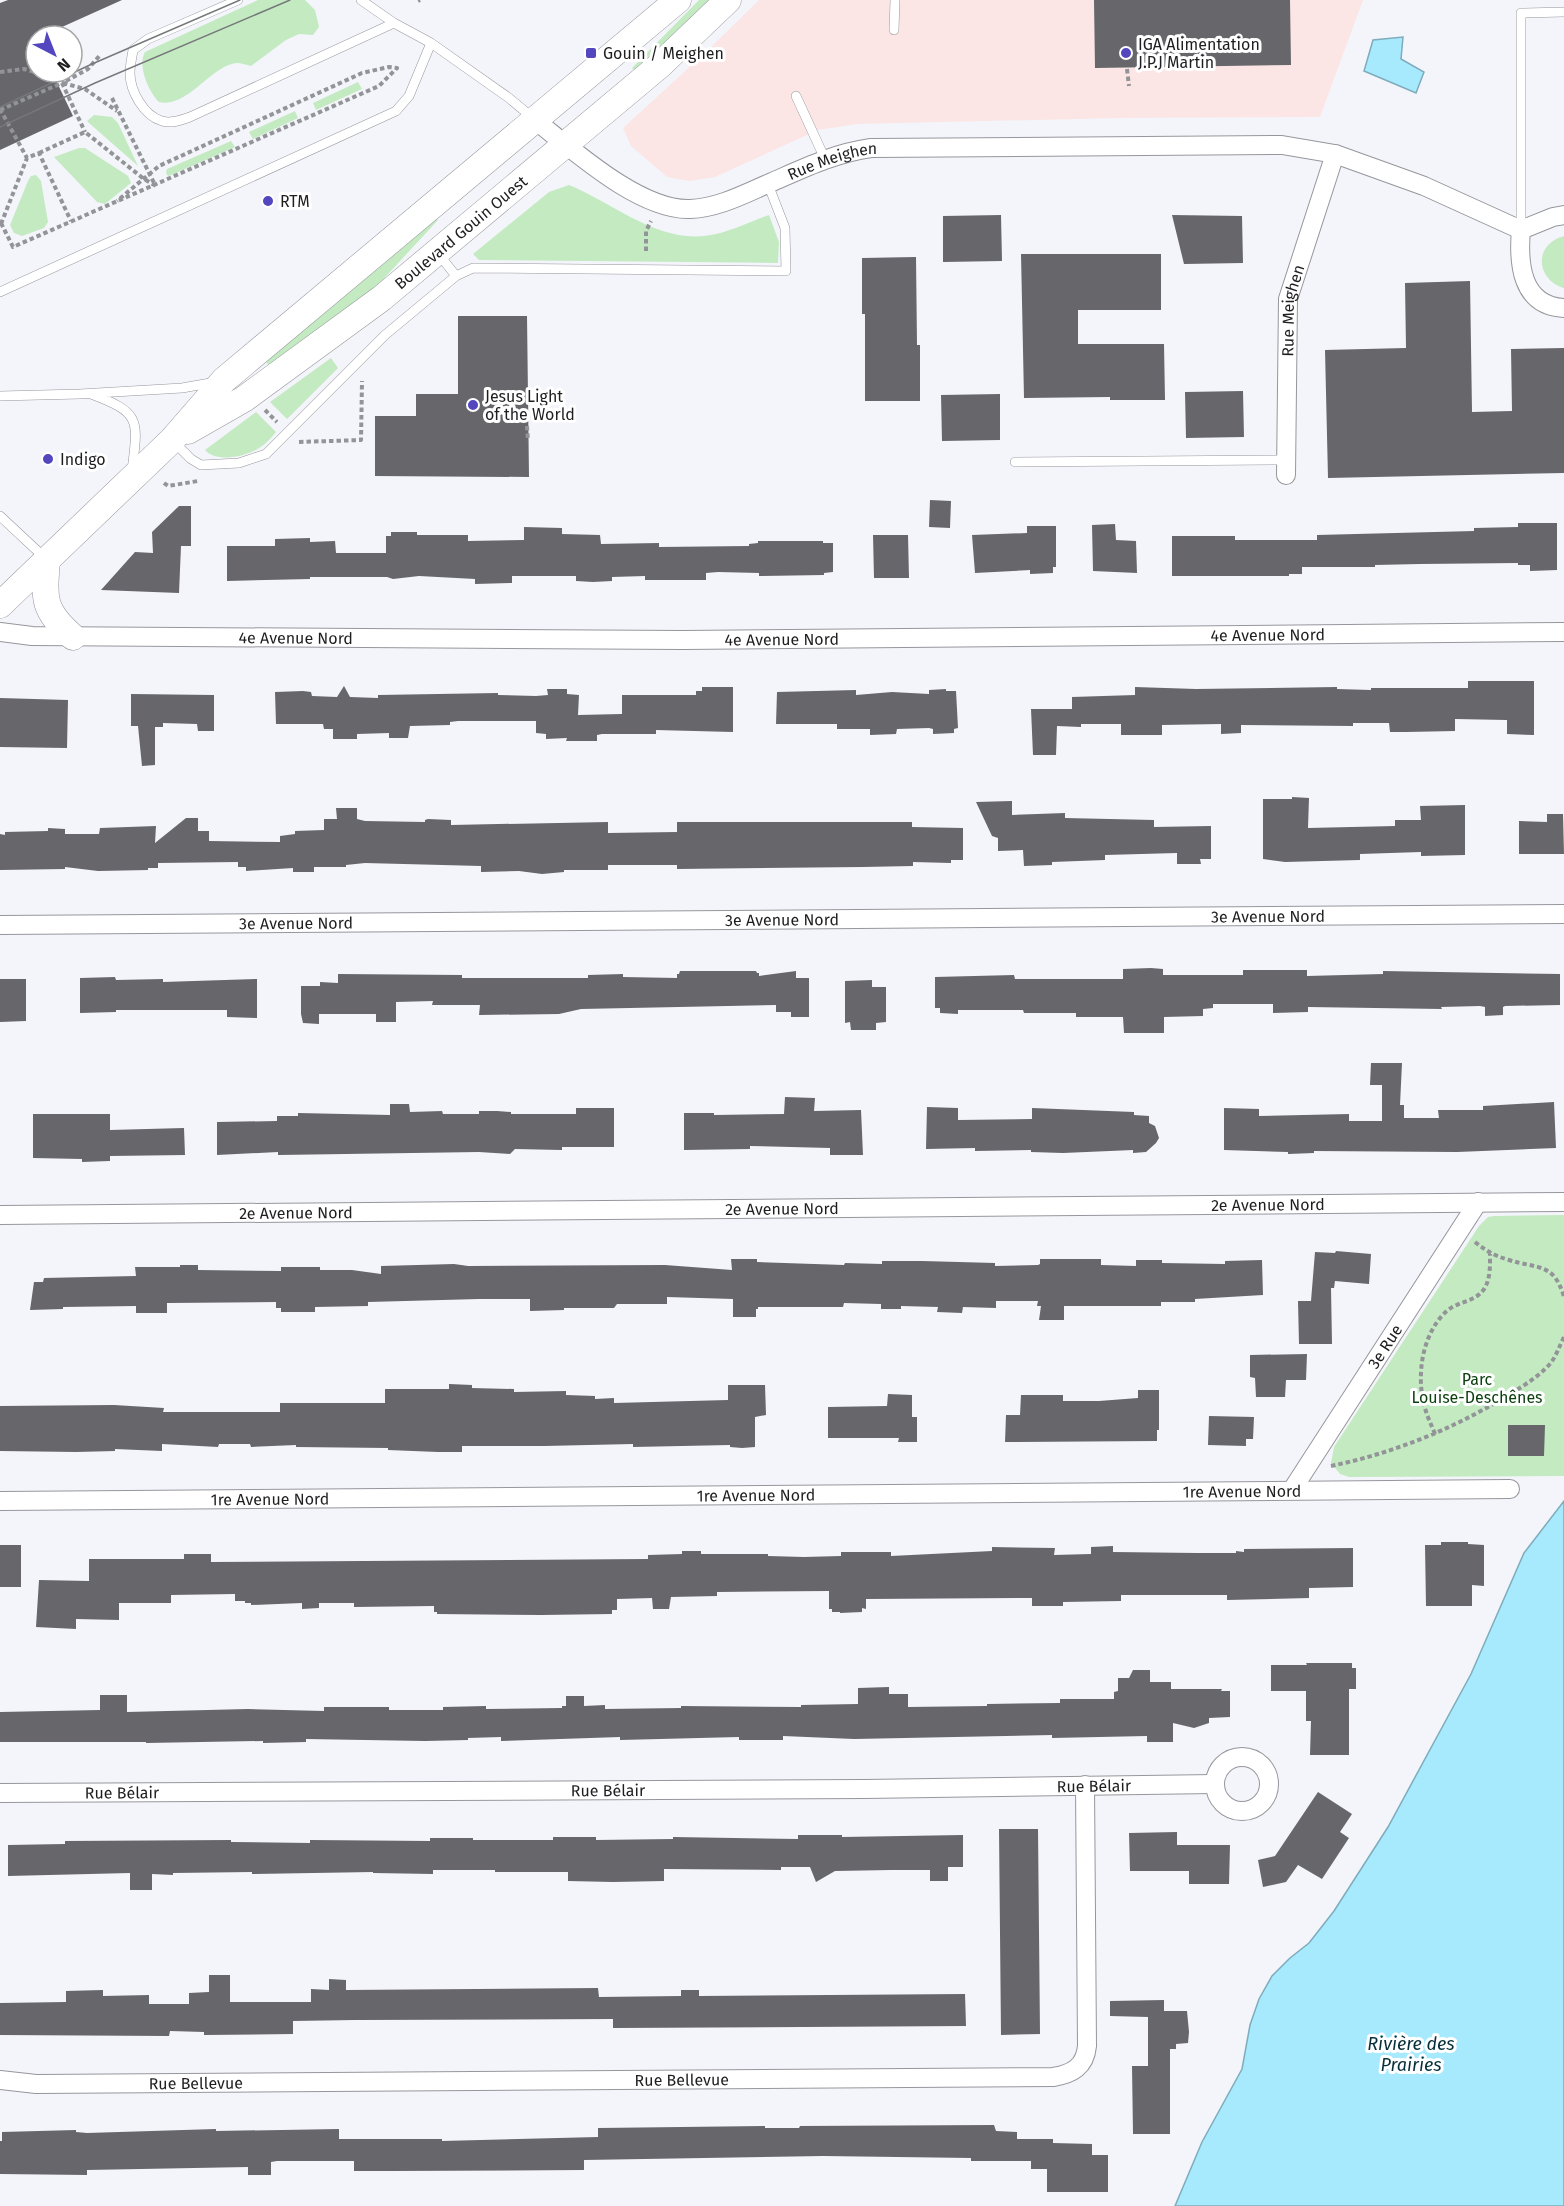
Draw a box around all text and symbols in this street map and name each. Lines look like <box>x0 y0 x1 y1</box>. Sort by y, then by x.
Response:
north arrow <box>24 24 84 84</box>
place label: IGA Alimentation J.P.J Martin <box>1138 35 1260 72</box>
place label: Gouin / Meighen <box>603 44 724 63</box>
marker: Gouin / Meighen <box>584 46 598 60</box>
marker: IGA Alimentation J.P.J Martin <box>1119 46 1133 60</box>
text: N <box>53 54 74 75</box>
street label: Rue Meighen <box>784 138 877 184</box>
street label: Boulevard Gouin Ouest <box>391 171 531 293</box>
place label: RTM <box>280 192 310 211</box>
marker: RTM <box>261 194 275 208</box>
street label: Rue Meighen <box>1278 262 1308 357</box>
place label: Jesus Light of the World <box>485 387 575 424</box>
marker: Jesus Light of the World <box>466 398 480 412</box>
place label: Indigo <box>60 450 106 469</box>
marker: Indigo <box>41 452 55 466</box>
street label: 4e Avenue Nord <box>1210 625 1325 645</box>
street label: 4e Avenue Nord <box>238 628 353 647</box>
street label: 4e Avenue Nord <box>724 629 839 649</box>
street label: 3e Avenue Nord <box>1211 906 1325 926</box>
street label: 3e Avenue Nord <box>725 910 839 929</box>
street label: 3e Avenue Nord <box>239 913 353 933</box>
street label: 2e Avenue Nord <box>1211 1194 1325 1214</box>
street label: 2e Avenue Nord <box>725 1199 839 1218</box>
street label: 2e Avenue Nord <box>239 1203 353 1223</box>
street label: 3e Rue <box>1364 1321 1406 1372</box>
park label: Parc Louise-Deschênes <box>1411 1370 1543 1407</box>
street label: 1re Avenue Nord <box>1183 1481 1301 1501</box>
street label: 1re Avenue Nord <box>697 1485 815 1505</box>
street label: 1re Avenue Nord <box>211 1489 329 1509</box>
street label: Rue Bélair <box>1057 1776 1132 1796</box>
street label: Rue Bélair <box>571 1781 646 1800</box>
street label: Rue Bélair <box>85 1783 160 1802</box>
water label: Rivière des Prairies <box>1367 2033 1455 2076</box>
street label: Rue Bellevue <box>635 2070 729 2089</box>
street label: Rue Bellevue <box>149 2073 243 2093</box>

